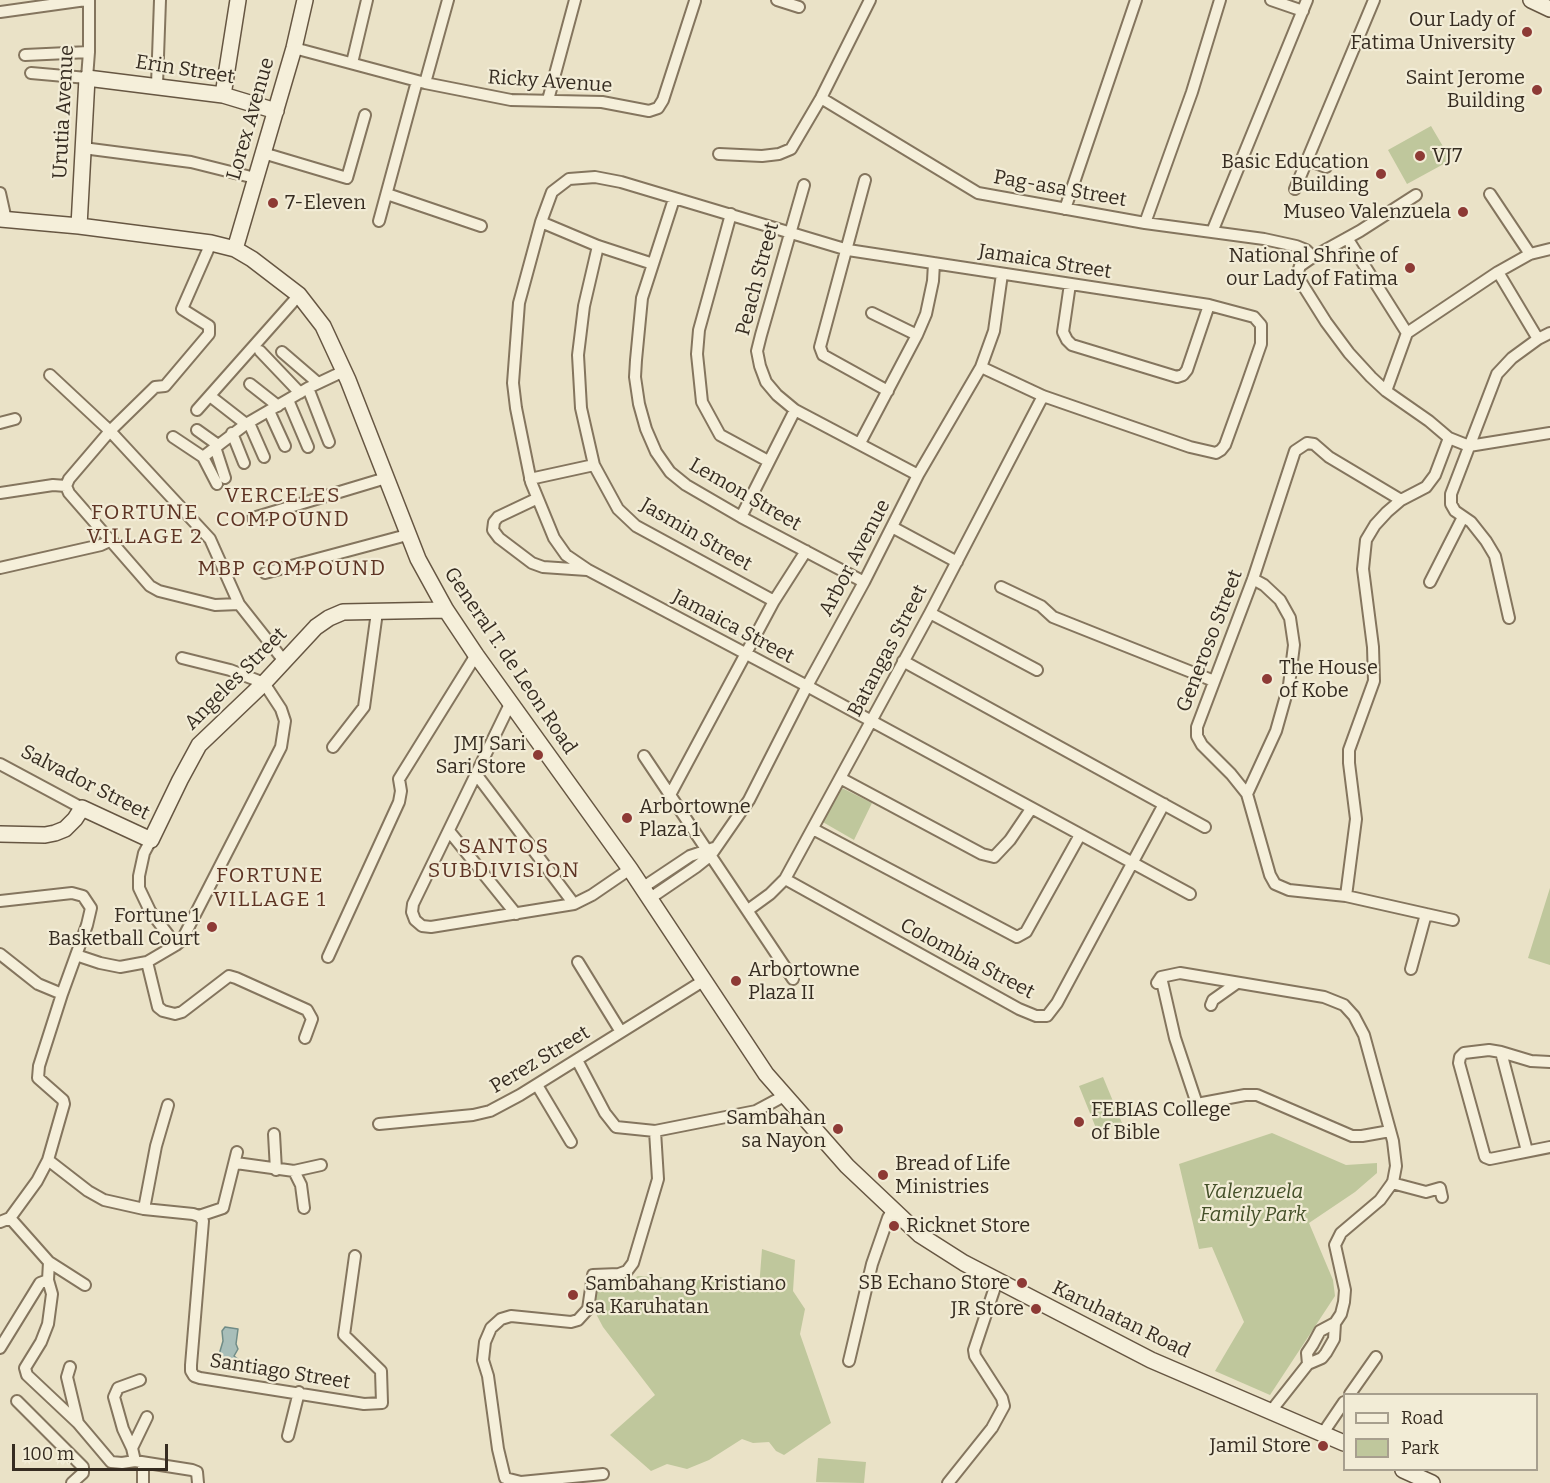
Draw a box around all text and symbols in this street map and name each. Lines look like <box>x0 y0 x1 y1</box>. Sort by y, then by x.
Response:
place label: Our Lady of Fatima University <box>1350 8 1515 55</box>
marker: Our Lady of Fatima University <box>1520 25 1534 39</box>
street label: Urutia Avenue <box>49 44 79 180</box>
street label: Erin Street <box>134 50 236 90</box>
street label: Lorex Avenue <box>222 55 280 183</box>
street label: Ricky Avenue <box>487 66 613 98</box>
place label: Saint Jerome Building <box>1405 66 1525 113</box>
marker: Saint Jerome Building <box>1530 83 1544 97</box>
place label: VJ7 <box>1432 144 1462 168</box>
marker: VJ7 <box>1413 149 1427 163</box>
place label: Basic Education Building <box>1221 150 1369 197</box>
street label: Pag-asa Street <box>992 165 1128 213</box>
marker: Basic Education Building <box>1374 167 1388 181</box>
place label: 7-Eleven <box>285 191 366 215</box>
marker: 7-Eleven <box>266 196 280 210</box>
place label: Museo Valenzuela <box>1283 200 1451 224</box>
marker: Museo Valenzuela <box>1456 205 1470 219</box>
street label: Peach Street <box>731 220 785 338</box>
street label: Jamaica Street <box>977 240 1113 284</box>
place label: National Shrine of our Lady of Fatima <box>1226 244 1398 291</box>
marker: National Shrine of our Lady of Fatima <box>1403 261 1417 275</box>
street label: Lemon Street <box>685 453 805 537</box>
district label: VERCELES COMPOUND <box>216 483 350 533</box>
street label: Jasmin Street <box>636 493 756 577</box>
street label: Arbor Avenue <box>814 496 896 620</box>
district label: FORTUNE VILLAGE 2 <box>87 500 203 550</box>
district label: MBP COMPOUND <box>198 556 386 582</box>
street label: General T. de Leon Road <box>438 563 582 759</box>
street label: Generoso Street <box>1172 566 1248 716</box>
street label: Batangas Street <box>843 581 933 721</box>
street label: Jamaica Street <box>668 585 798 669</box>
street label: Angeles Street <box>180 623 292 735</box>
place label: The House of Kobe <box>1279 656 1378 703</box>
marker: The House of Kobe <box>1260 672 1274 686</box>
place label: JMJ Sari Sari Store <box>435 732 526 779</box>
street label: Salvador Street <box>16 740 154 826</box>
marker: JMJ Sari Sari Store <box>531 748 545 762</box>
place label: Arbortowne Plaza 1 <box>639 795 751 842</box>
marker: Arbortowne Plaza 1 <box>620 811 634 825</box>
district label: SANTOS SUBDIVISION <box>428 834 580 884</box>
district label: FORTUNE VILLAGE 1 <box>213 863 327 913</box>
place label: Fortune 1 Basketball Court <box>48 904 200 951</box>
street label: Colombia Street <box>896 913 1038 1005</box>
marker: Fortune 1 Basketball Court <box>205 920 219 934</box>
place label: Arbortowne Plaza II <box>748 958 860 1005</box>
marker: Arbortowne Plaza II <box>729 974 743 988</box>
street label: Perez Street <box>486 1021 594 1099</box>
place label: FEBIAS College of Bible <box>1091 1098 1231 1145</box>
place label: Sambahan sa Nayon <box>726 1106 826 1153</box>
marker: FEBIAS College of Bible <box>1072 1115 1086 1129</box>
marker: Sambahan sa Nayon <box>831 1122 845 1136</box>
place label: Bread of Life Ministries <box>895 1152 1010 1199</box>
marker: Bread of Life Ministries <box>876 1168 890 1182</box>
park label: Valenzuela Family Park <box>1200 1180 1306 1227</box>
place label: Ricknet Store <box>906 1214 1030 1238</box>
marker: Ricknet Store <box>887 1219 901 1233</box>
place label: SB Echano Store <box>858 1271 1010 1295</box>
place label: Sambahang Kristiano sa Karuhatan <box>585 1272 786 1319</box>
marker: SB Echano Store <box>1015 1276 1029 1290</box>
street label: Karuhatan Road <box>1048 1276 1194 1364</box>
marker: Sambahang Kristiano sa Karuhatan <box>566 1288 580 1302</box>
place label: JR Store <box>951 1297 1024 1321</box>
marker: JR Store <box>1029 1302 1043 1316</box>
street label: Santiago Street <box>208 1349 352 1395</box>
legend <box>1343 1393 1538 1471</box>
text: Road <box>1401 1407 1443 1429</box>
scale bar <box>15 1432 171 1470</box>
place label: Jamil Store <box>1210 1434 1311 1458</box>
text: Park <box>1401 1437 1439 1459</box>
marker: Jamil Store <box>1316 1439 1330 1453</box>
text: 100 m <box>23 1443 74 1465</box>

